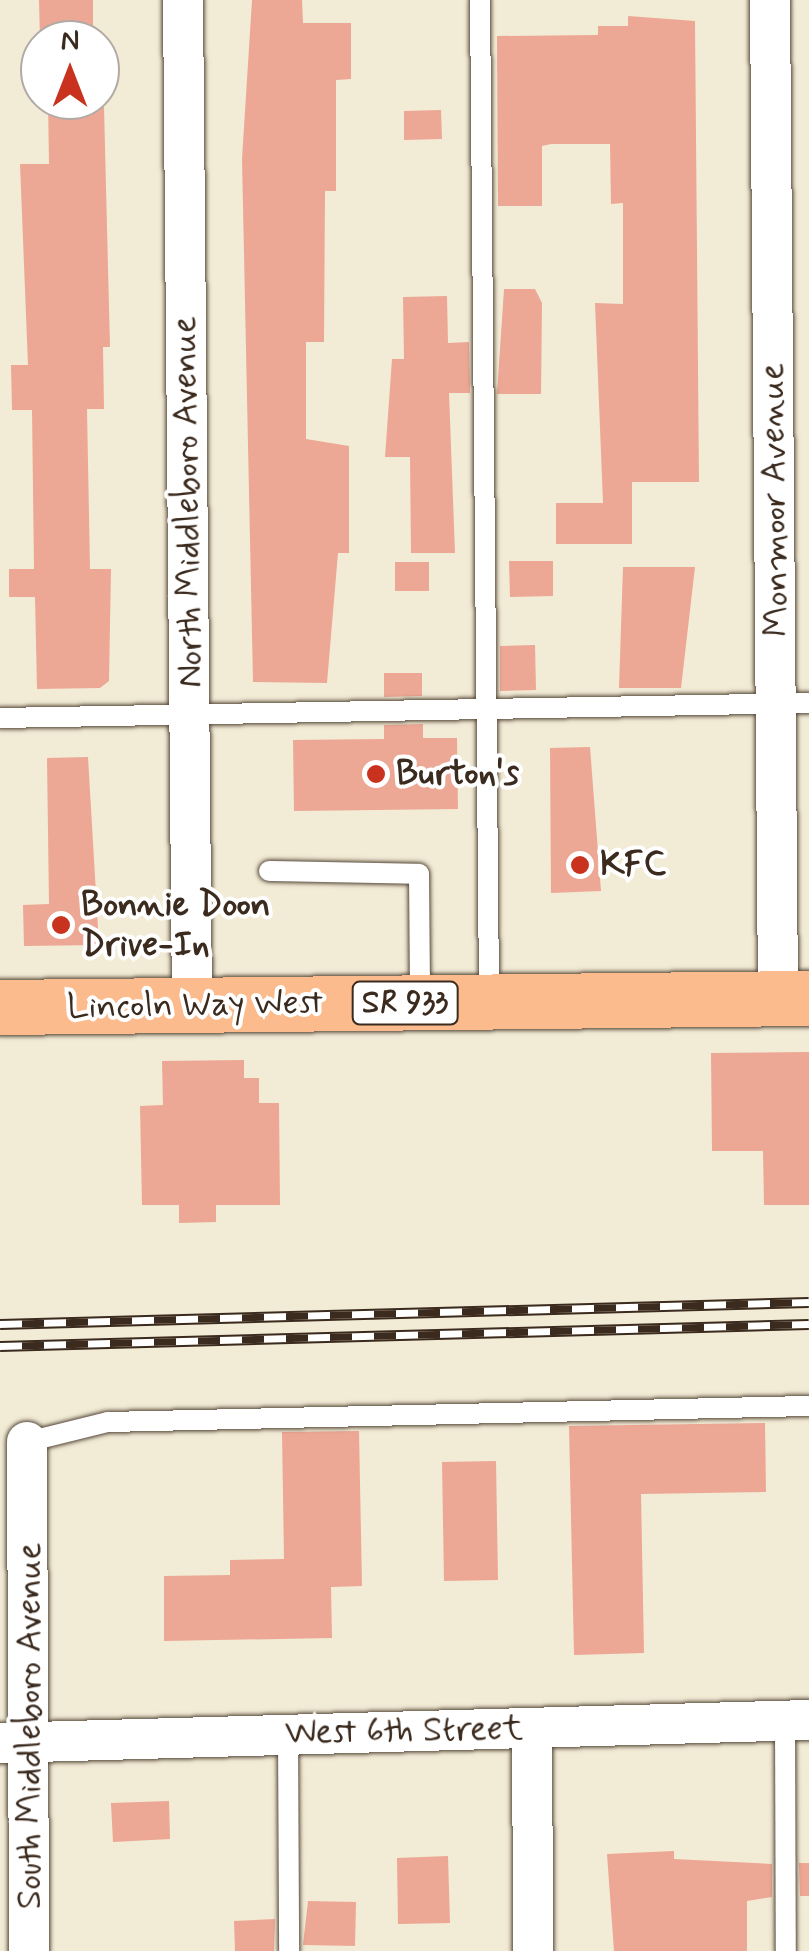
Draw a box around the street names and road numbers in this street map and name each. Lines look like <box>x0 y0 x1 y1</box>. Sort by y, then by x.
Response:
street label: North Middleboro Avenue <box>164 316 212 688</box>
street label: Monmoor Avenue <box>752 368 798 632</box>
road number: SR 933 <box>350 976 460 1030</box>
street label: Lincoln Way West <box>63 982 327 1028</box>
street label: South Middleboro Avenue <box>9 1543 51 1909</box>
street label: West 6th Street <box>285 1708 523 1754</box>

